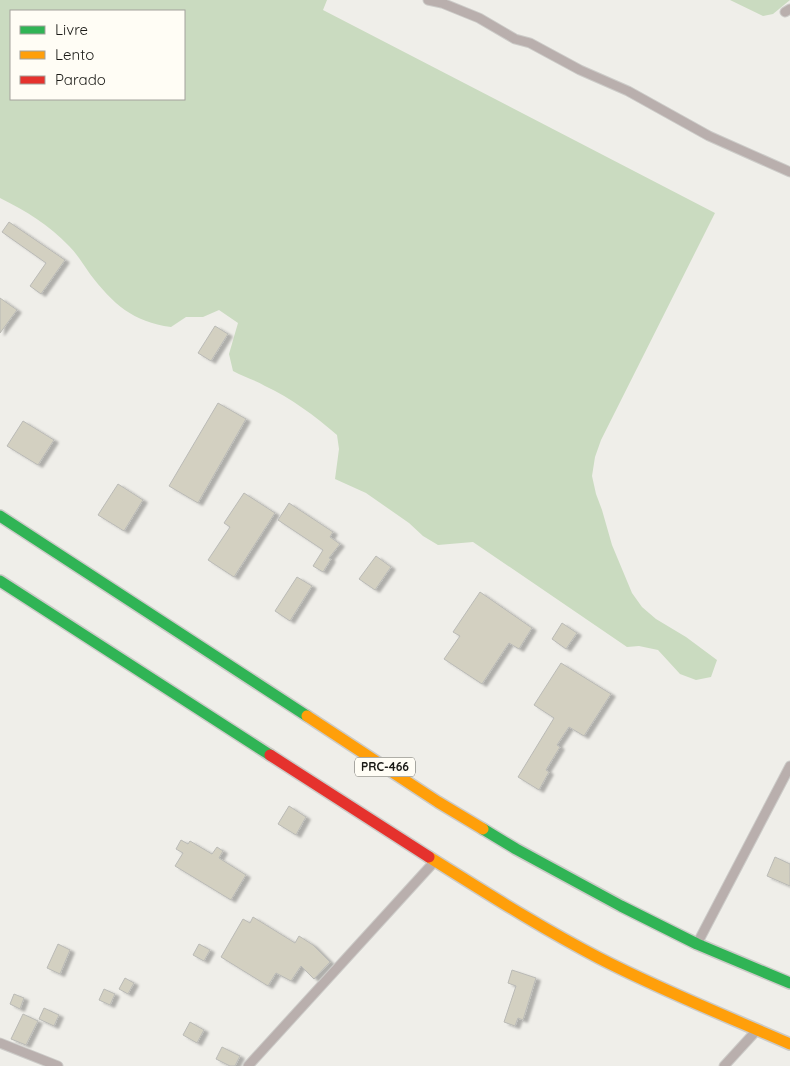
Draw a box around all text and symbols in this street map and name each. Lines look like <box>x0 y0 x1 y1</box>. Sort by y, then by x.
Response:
legend <box>10 10 185 100</box>
text: Livre <box>55 20 88 39</box>
text: Lento <box>55 45 94 64</box>
text: Parado <box>55 70 106 89</box>
road number: PRC-466 <box>355 758 415 776</box>

